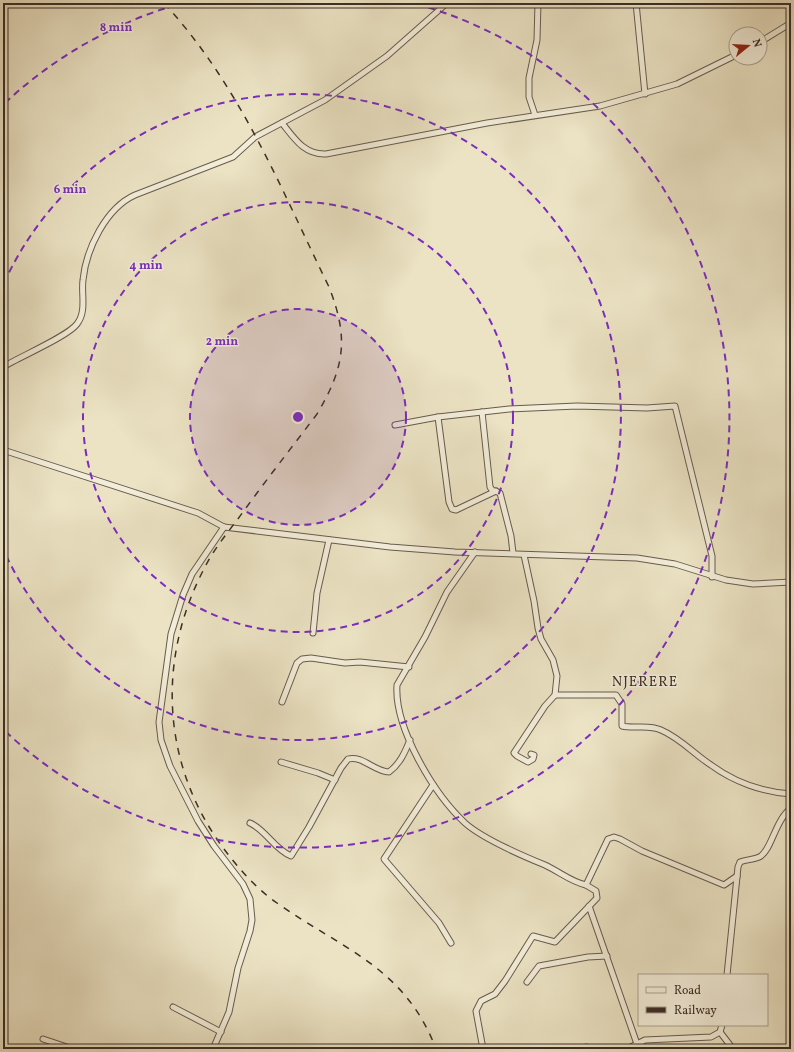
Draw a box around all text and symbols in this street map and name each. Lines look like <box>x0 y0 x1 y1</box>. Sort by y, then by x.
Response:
text: 8 min <box>100 20 132 36</box>
north arrow <box>728 26 768 66</box>
text: N <box>748 37 764 49</box>
text: 6 min <box>54 182 86 198</box>
text: 4 min <box>129 258 163 274</box>
text: 2 min <box>206 334 238 350</box>
centre of rings <box>291 410 305 424</box>
district label: NJERERE <box>612 673 678 692</box>
legend <box>638 974 768 1026</box>
text: Road <box>674 983 701 999</box>
text: Railway <box>674 1003 717 1019</box>

